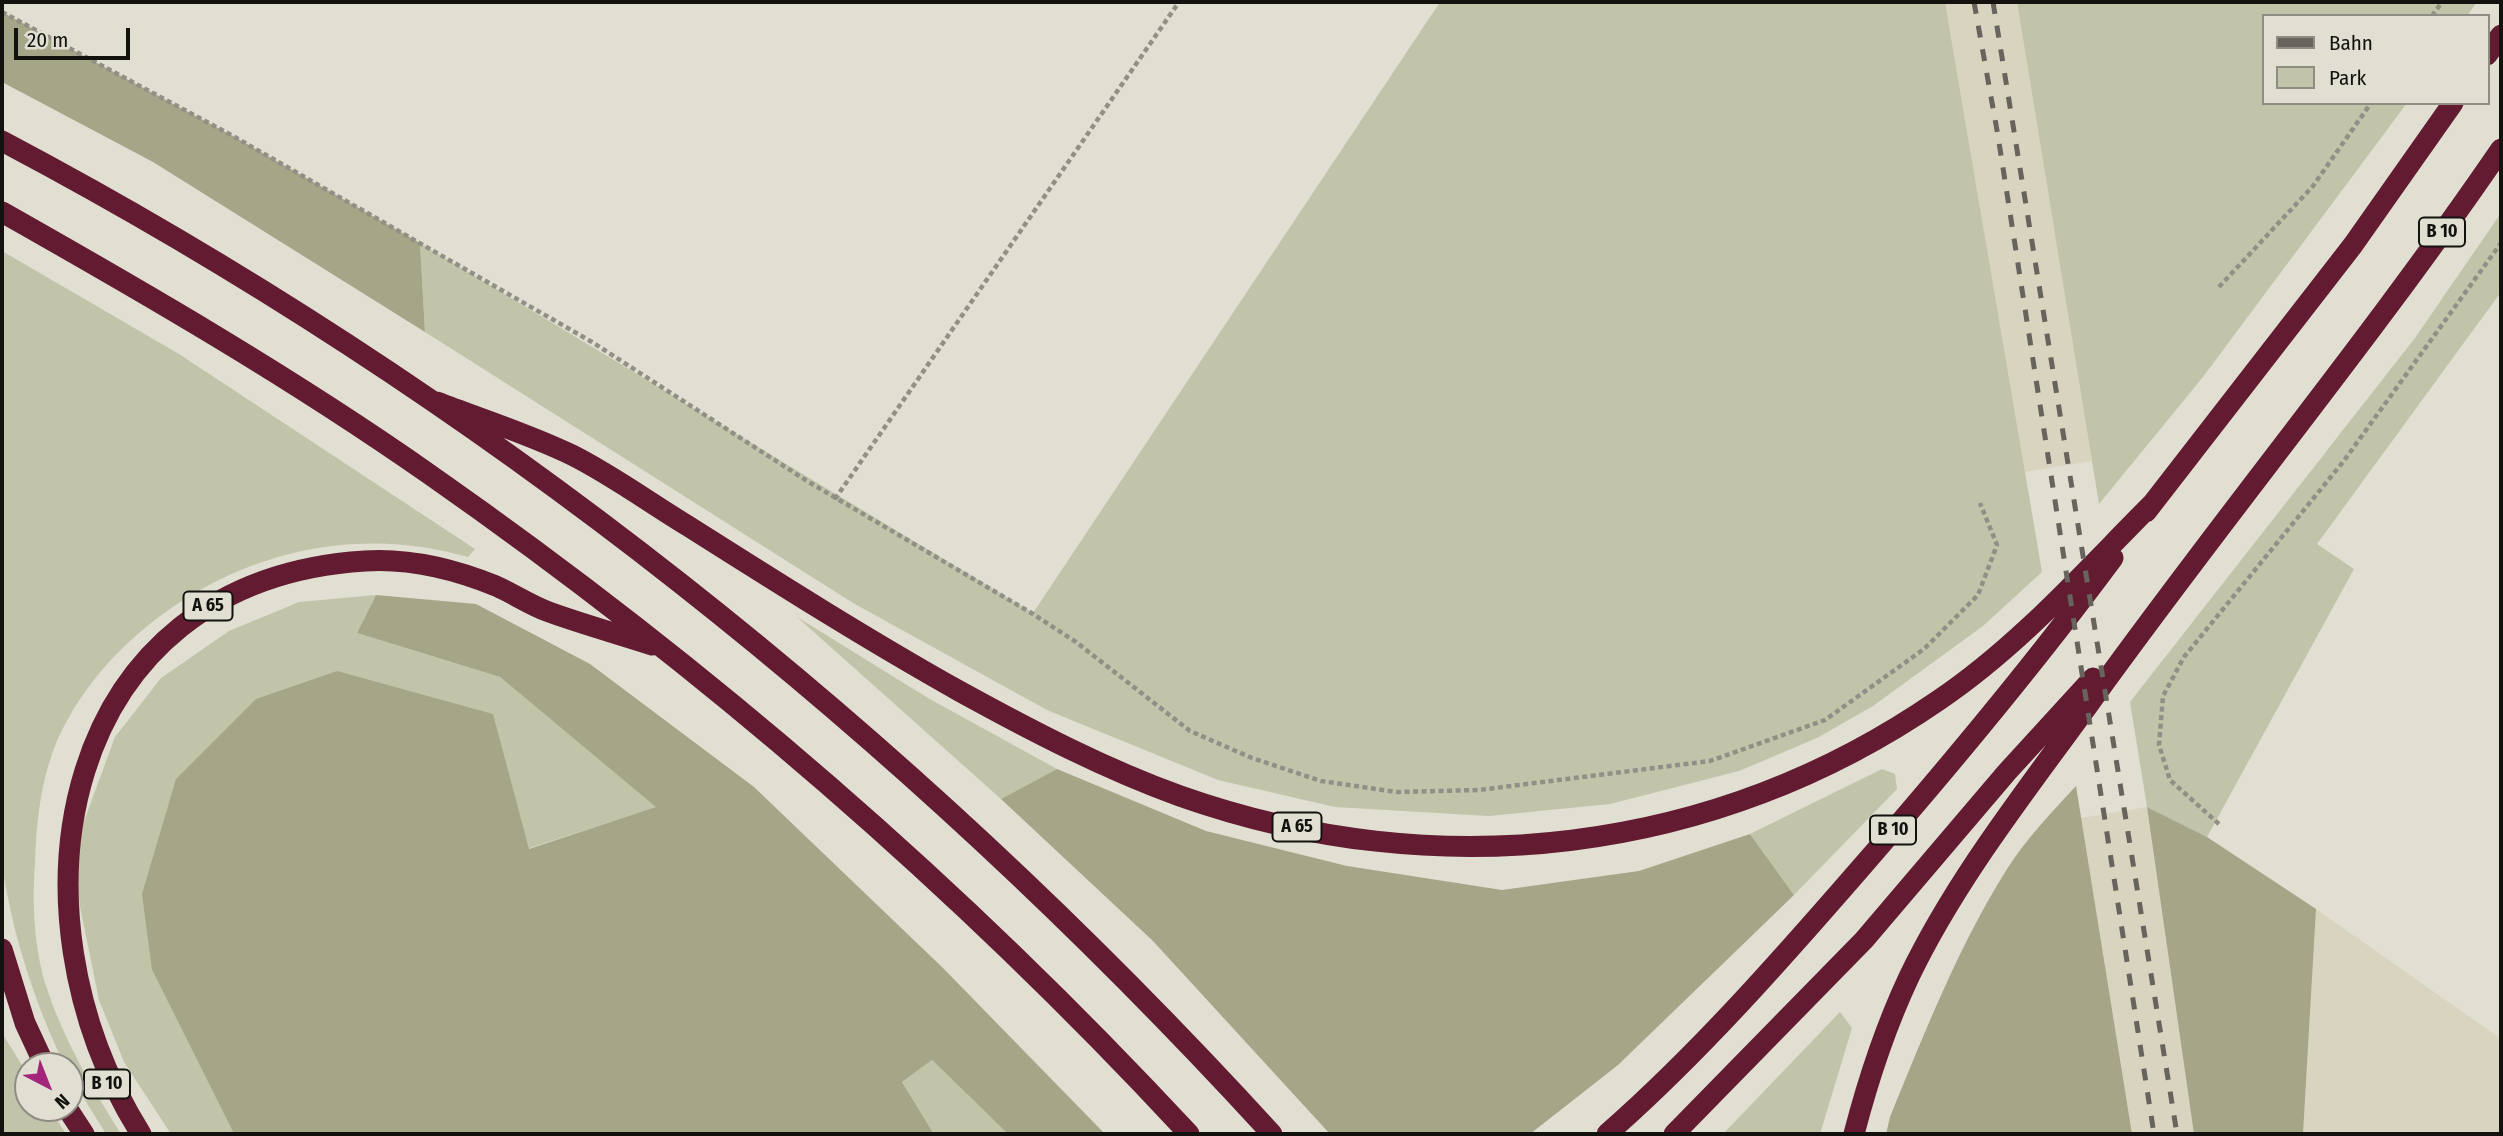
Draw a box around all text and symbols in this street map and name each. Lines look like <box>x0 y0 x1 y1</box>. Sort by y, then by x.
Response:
scale bar <box>18 14 133 58</box>
legend <box>2262 14 2489 105</box>
text: 20 m <box>27 27 68 53</box>
text: Bahn <box>2329 30 2373 56</box>
text: Park <box>2329 65 2366 91</box>
road number: B 10 <box>2419 218 2465 246</box>
road number: A 65 <box>184 592 232 620</box>
road number: A 65 <box>1272 812 1322 842</box>
road number: B 10 <box>1870 816 1916 844</box>
north arrow <box>14 1052 84 1122</box>
road number: B 10 <box>84 1070 130 1098</box>
text: N <box>50 1089 74 1114</box>

